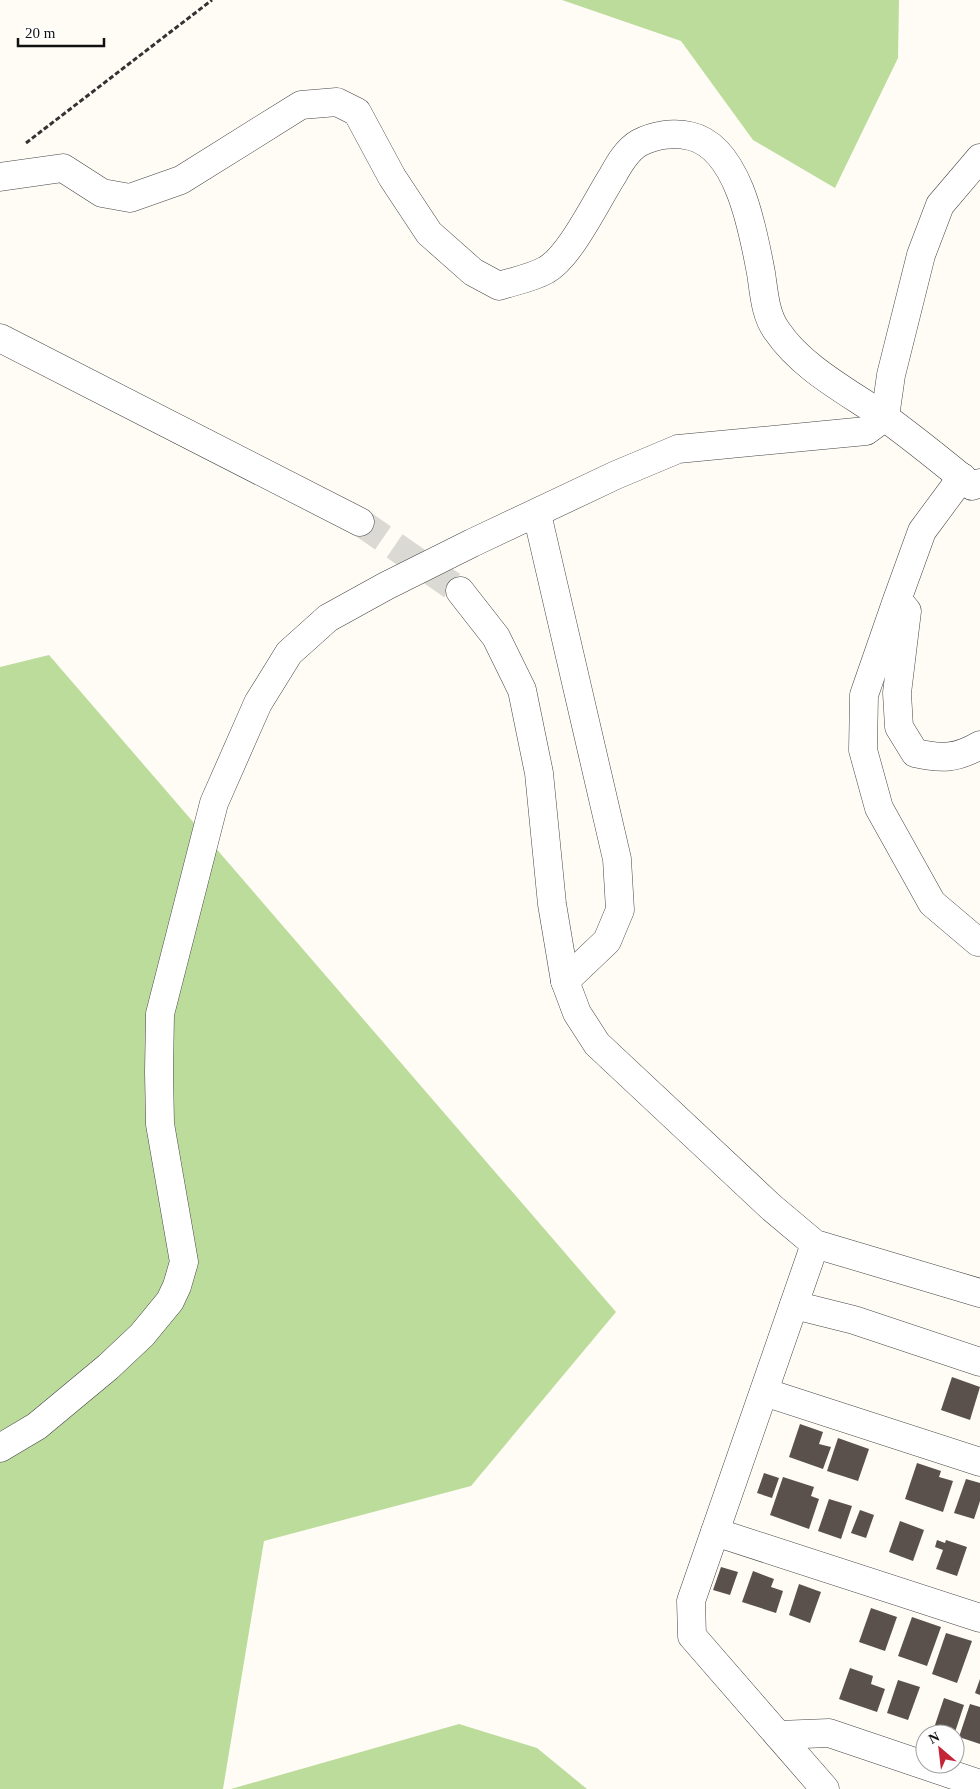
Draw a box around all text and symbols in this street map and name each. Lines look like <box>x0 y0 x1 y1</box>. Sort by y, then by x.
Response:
scale bar <box>18 15 104 47</box>
text: 20 m <box>25 25 56 41</box>
north arrow <box>915 1724 965 1774</box>
text: N <box>926 1729 942 1747</box>

